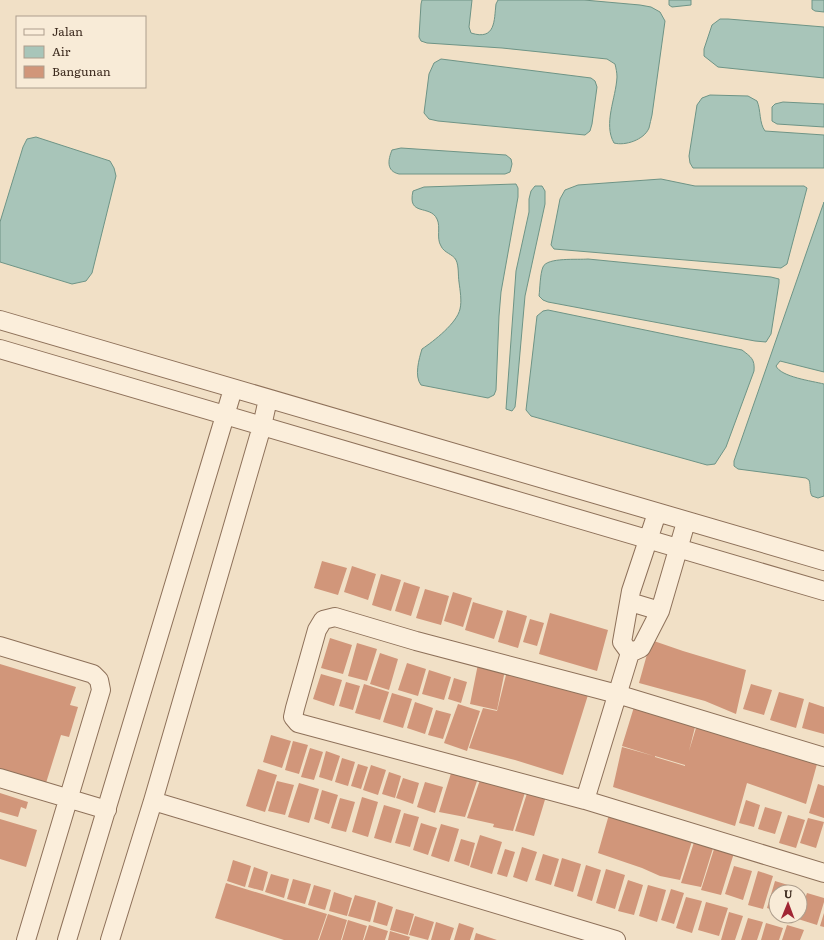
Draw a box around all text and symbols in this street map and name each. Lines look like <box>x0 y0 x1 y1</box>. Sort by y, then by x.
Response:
legend <box>16 16 146 88</box>
text: Jalan <box>52 22 83 40</box>
text: Air <box>52 42 71 60</box>
text: Bangunan <box>52 62 111 80</box>
north arrow <box>768 884 808 924</box>
text: U <box>784 885 793 901</box>

